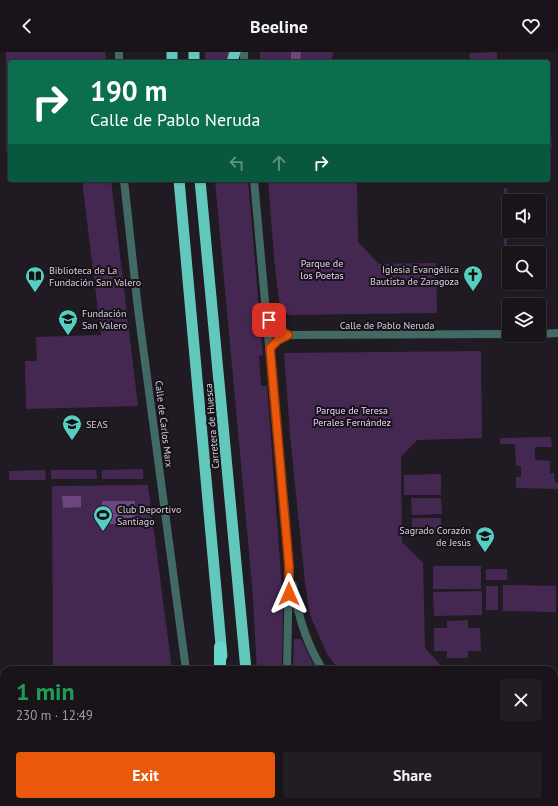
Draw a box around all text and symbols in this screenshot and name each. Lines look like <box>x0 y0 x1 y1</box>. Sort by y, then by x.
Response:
icon: back <box>16 15 38 37</box>
text: Beeline <box>250 15 308 38</box>
icon: heart <box>520 15 542 37</box>
text: 190 m <box>90 72 167 109</box>
icon: right <box>24 76 76 128</box>
text: Calle de Pablo Neruda <box>90 108 260 131</box>
icon: left <box>226 152 248 174</box>
icon: ahead <box>268 152 290 174</box>
icon: right <box>310 152 332 174</box>
map controls <box>502 194 546 342</box>
button: sound <box>502 194 546 238</box>
button: search <box>502 246 546 290</box>
park label: Parque de los Poetas <box>300 257 344 282</box>
place label: Iglesia Evangélica Bautista de Zaragoza <box>370 263 459 288</box>
place label: Biblioteca de La Fundación San Valero <box>49 264 141 289</box>
church icon: Iglesia Evangélica Bautista de Zaragoza <box>462 264 484 292</box>
library icon: Biblioteca de La Fundación San Valero <box>24 265 46 293</box>
button: layers <box>502 298 546 342</box>
pin <box>252 303 286 337</box>
place label: Fundación San Valero <box>82 307 127 332</box>
school or university icon: Fundación San Valero <box>57 308 79 336</box>
icon: arrive <box>258 309 280 331</box>
street label: Calle de Pablo Neruda <box>340 319 434 332</box>
street label: Calle de Carlos Marx <box>152 380 176 468</box>
street label: Carretera de Huesca <box>202 383 222 469</box>
park label: Parque de Teresa Perales Fernández <box>313 404 391 429</box>
school or university icon: SEAS <box>61 413 83 441</box>
place label: SEAS <box>86 418 108 431</box>
place label: Club Deportivo Santiago <box>117 503 181 528</box>
sports icon: Club Deportivo Santiago <box>92 504 114 532</box>
place label: Sagrado Corazón de Jesús <box>399 524 471 549</box>
school or university icon: Sagrado Corazón de Jesús <box>474 525 496 553</box>
position arrow <box>268 573 310 615</box>
text: 1 min <box>16 676 75 707</box>
button: close <box>500 679 542 721</box>
text: 230 m · 12:49 <box>16 707 93 724</box>
button: Exit <box>16 752 275 798</box>
button: Share <box>283 752 542 798</box>

